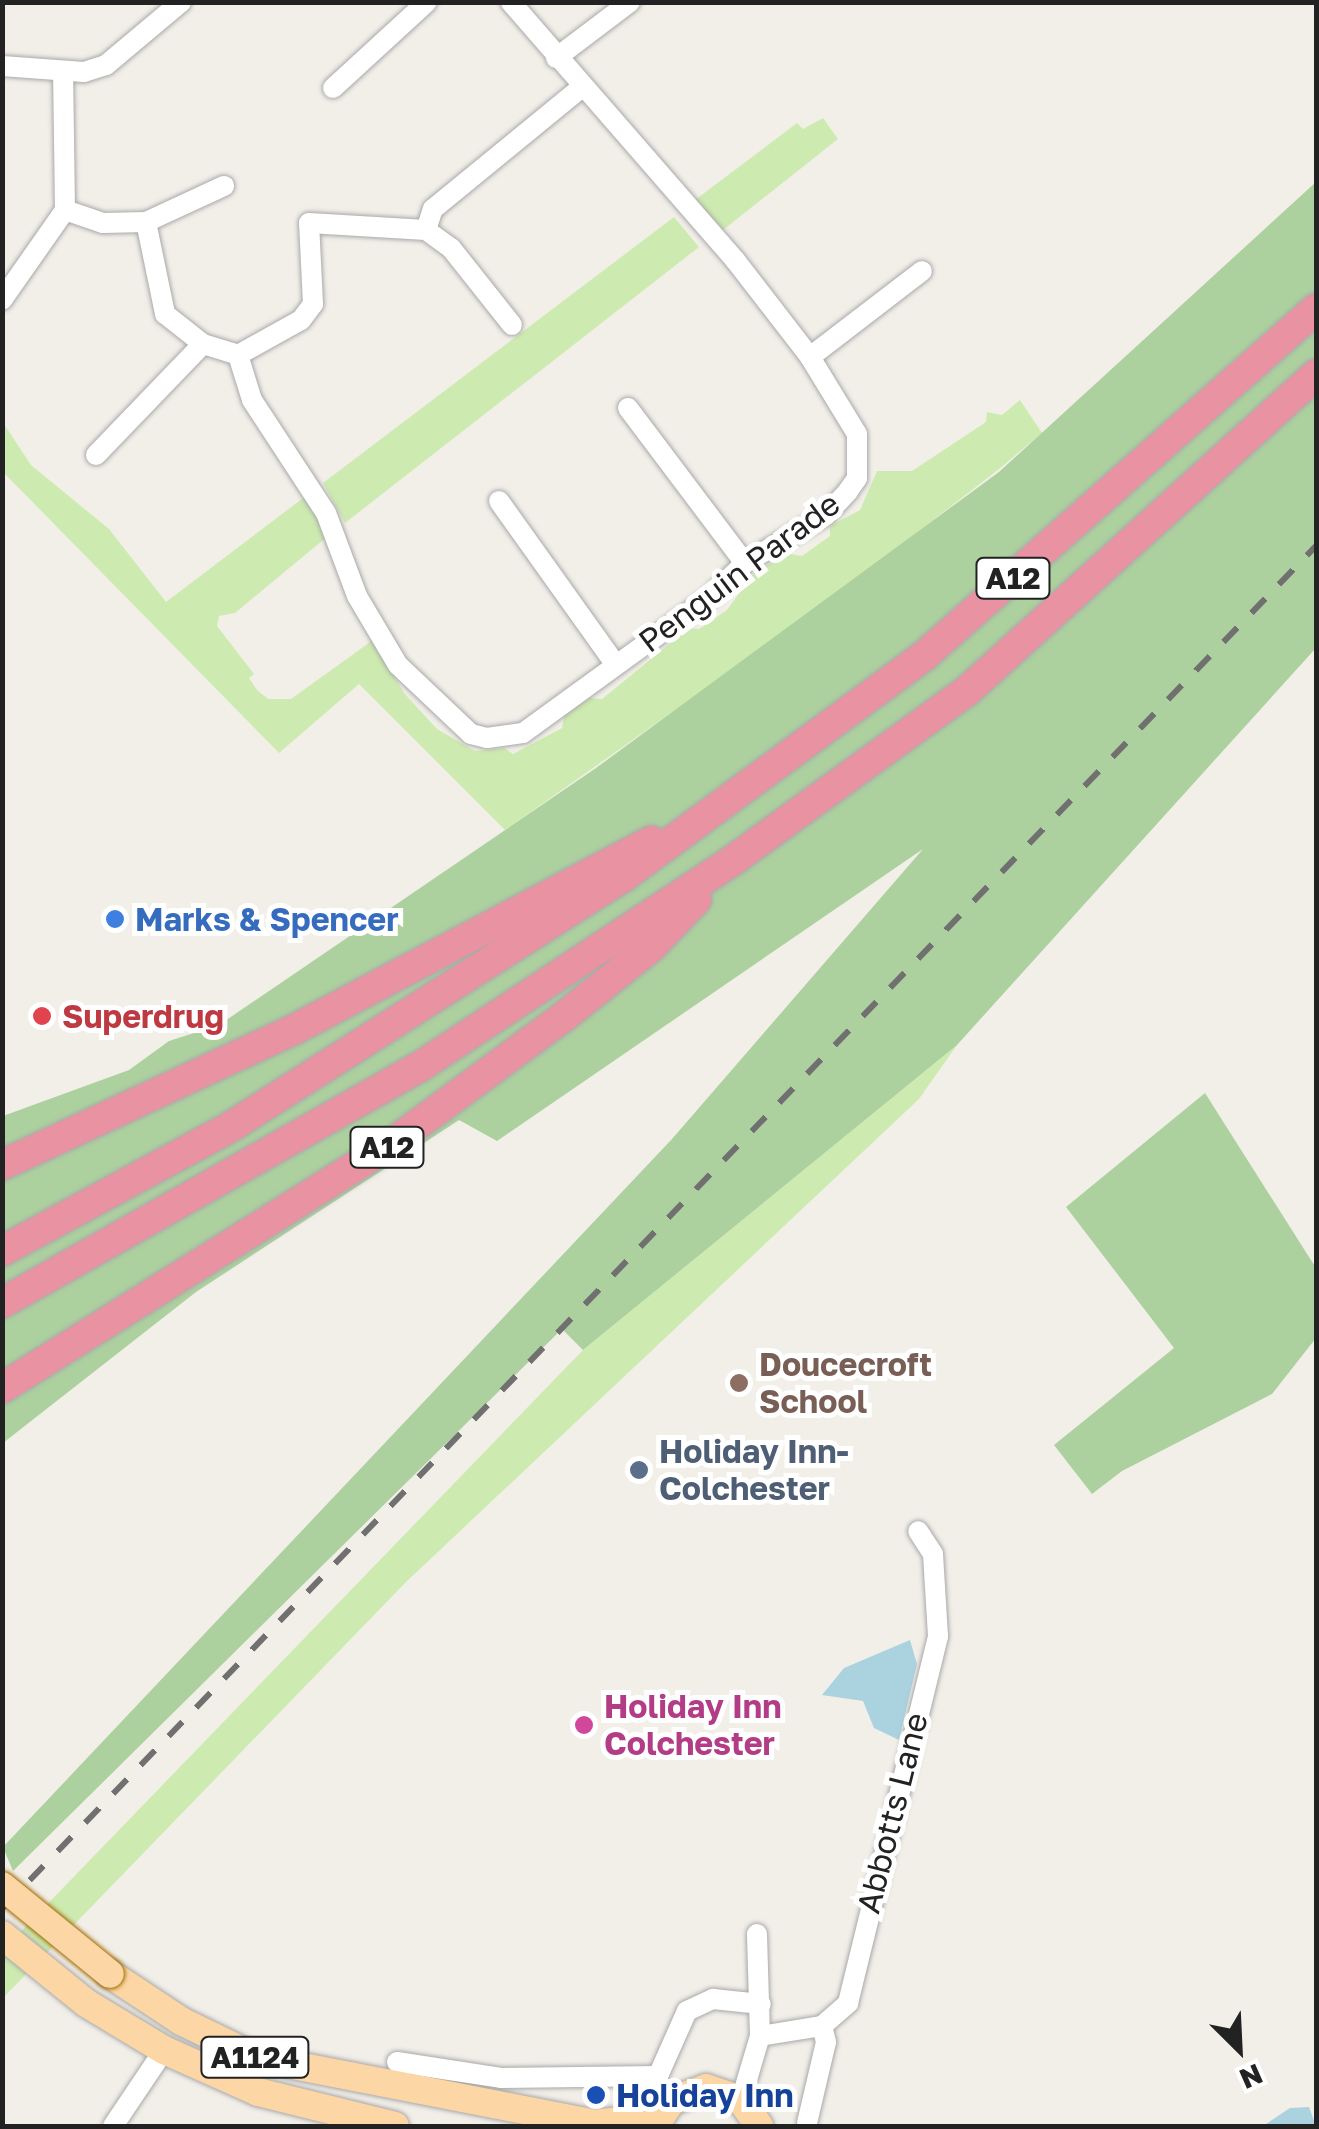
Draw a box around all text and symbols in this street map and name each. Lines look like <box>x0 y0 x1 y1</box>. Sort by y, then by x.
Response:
street label: Penguin Parade <box>631 484 847 660</box>
road number: A12 <box>973 553 1053 603</box>
place label: Marks & Spencer <box>135 900 399 938</box>
marker: Marks & Spencer <box>104 908 126 930</box>
place label: Superdrug <box>62 997 224 1035</box>
marker: Superdrug <box>31 1005 53 1027</box>
road number: A12 <box>347 1122 427 1172</box>
place label: Doucecroft School <box>759 1346 932 1421</box>
marker: Doucecroft School <box>728 1372 750 1394</box>
place label: Holiday Inn- Colchester <box>659 1433 849 1508</box>
marker: Holiday Inn- Colchester <box>628 1459 650 1481</box>
place label: Holiday Inn Colchester <box>604 1688 782 1763</box>
street label: Abbotts Lane <box>849 1709 935 1917</box>
marker: Holiday Inn Colchester <box>573 1714 595 1736</box>
north arrow <box>1189 1999 1289 2099</box>
road number: A1124 <box>200 2032 310 2082</box>
text: N <box>1235 2057 1268 2096</box>
place label: Holiday Inn <box>616 2076 794 2114</box>
marker: Holiday Inn <box>585 2084 607 2106</box>

